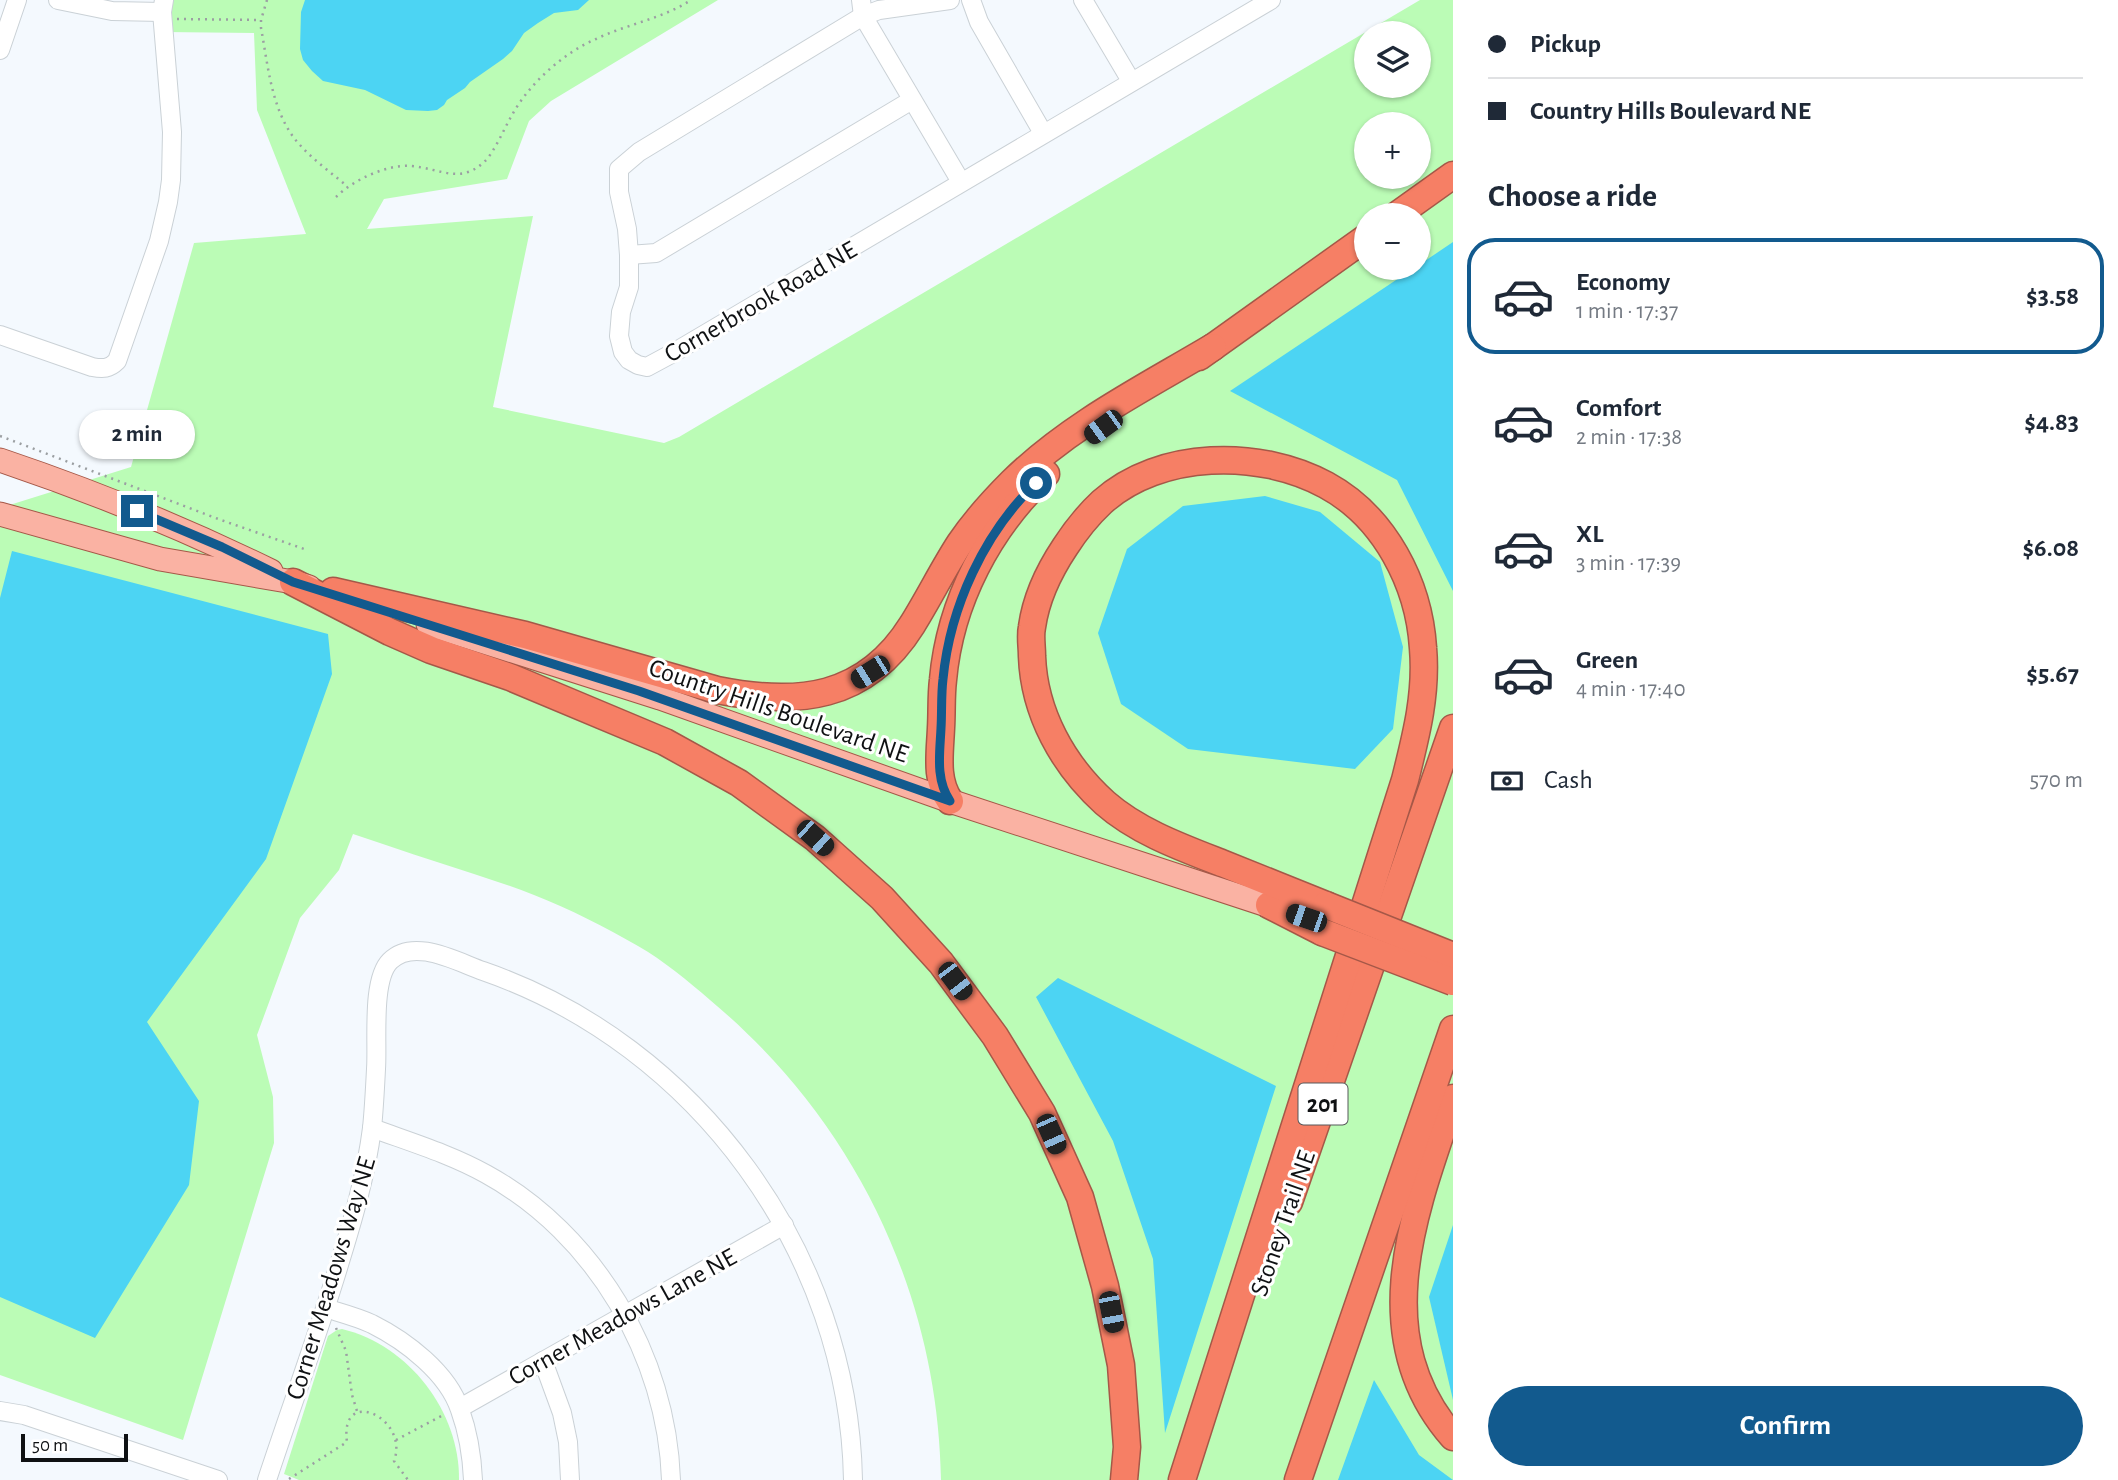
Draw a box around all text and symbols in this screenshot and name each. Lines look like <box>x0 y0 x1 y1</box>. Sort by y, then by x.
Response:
map controls <box>1354 21 1431 280</box>
button: layers <box>1354 21 1431 98</box>
text: Pickup <box>1530 31 1601 57</box>
text: Country Hills Boulevard NE <box>1530 98 1811 124</box>
button: + <box>1354 112 1431 189</box>
text: Choose a ride <box>1488 180 1657 212</box>
button: − <box>1354 203 1431 280</box>
street label: Cornerbrook Road NE <box>660 236 861 367</box>
icon: car <box>1492 265 1555 328</box>
text: Economy <box>1576 269 1670 295</box>
text: $3.58 <box>2026 283 2079 309</box>
text: 1 min · 17:37 <box>1576 300 1678 323</box>
icon: car <box>1492 391 1555 454</box>
text: Comfort <box>1576 395 1661 421</box>
car <box>1080 406 1127 448</box>
text: $4.83 <box>2024 409 2079 435</box>
callout: 2 min <box>79 410 195 458</box>
text: 2 min <box>111 423 163 446</box>
text: 2 min · 17:38 <box>1576 426 1682 449</box>
route start <box>1020 467 1052 499</box>
route end <box>121 495 153 527</box>
icon: car <box>1492 517 1555 580</box>
text: XL <box>1576 521 1603 547</box>
text: $6.08 <box>2022 535 2079 561</box>
text: 3 min · 17:39 <box>1576 552 1681 575</box>
icon: car <box>1492 643 1555 706</box>
text: Green <box>1576 647 1638 673</box>
car <box>847 652 894 692</box>
street label: Country Hills Boulevard NE <box>646 654 912 768</box>
text: $5.67 <box>2026 661 2079 687</box>
text: 4 min · 17:40 <box>1576 678 1686 701</box>
icon: cash <box>1488 762 1526 800</box>
text: Cash <box>1544 767 1593 793</box>
text: 570 m <box>2029 769 2083 792</box>
car <box>793 816 838 860</box>
car <box>1283 901 1330 935</box>
car <box>934 958 977 1004</box>
road number: 201 <box>1298 1084 1348 1124</box>
car <box>1033 1111 1070 1157</box>
street label: Stoney Trail NE <box>1246 1147 1320 1299</box>
street label: Corner Meadows Way NE <box>282 1154 380 1403</box>
street label: Corner Meadows Lane NE <box>504 1243 741 1390</box>
car <box>1097 1289 1126 1335</box>
button: Confirm <box>1488 1386 2083 1466</box>
scale bar <box>21 1431 128 1463</box>
text: 50 m <box>32 1436 68 1455</box>

